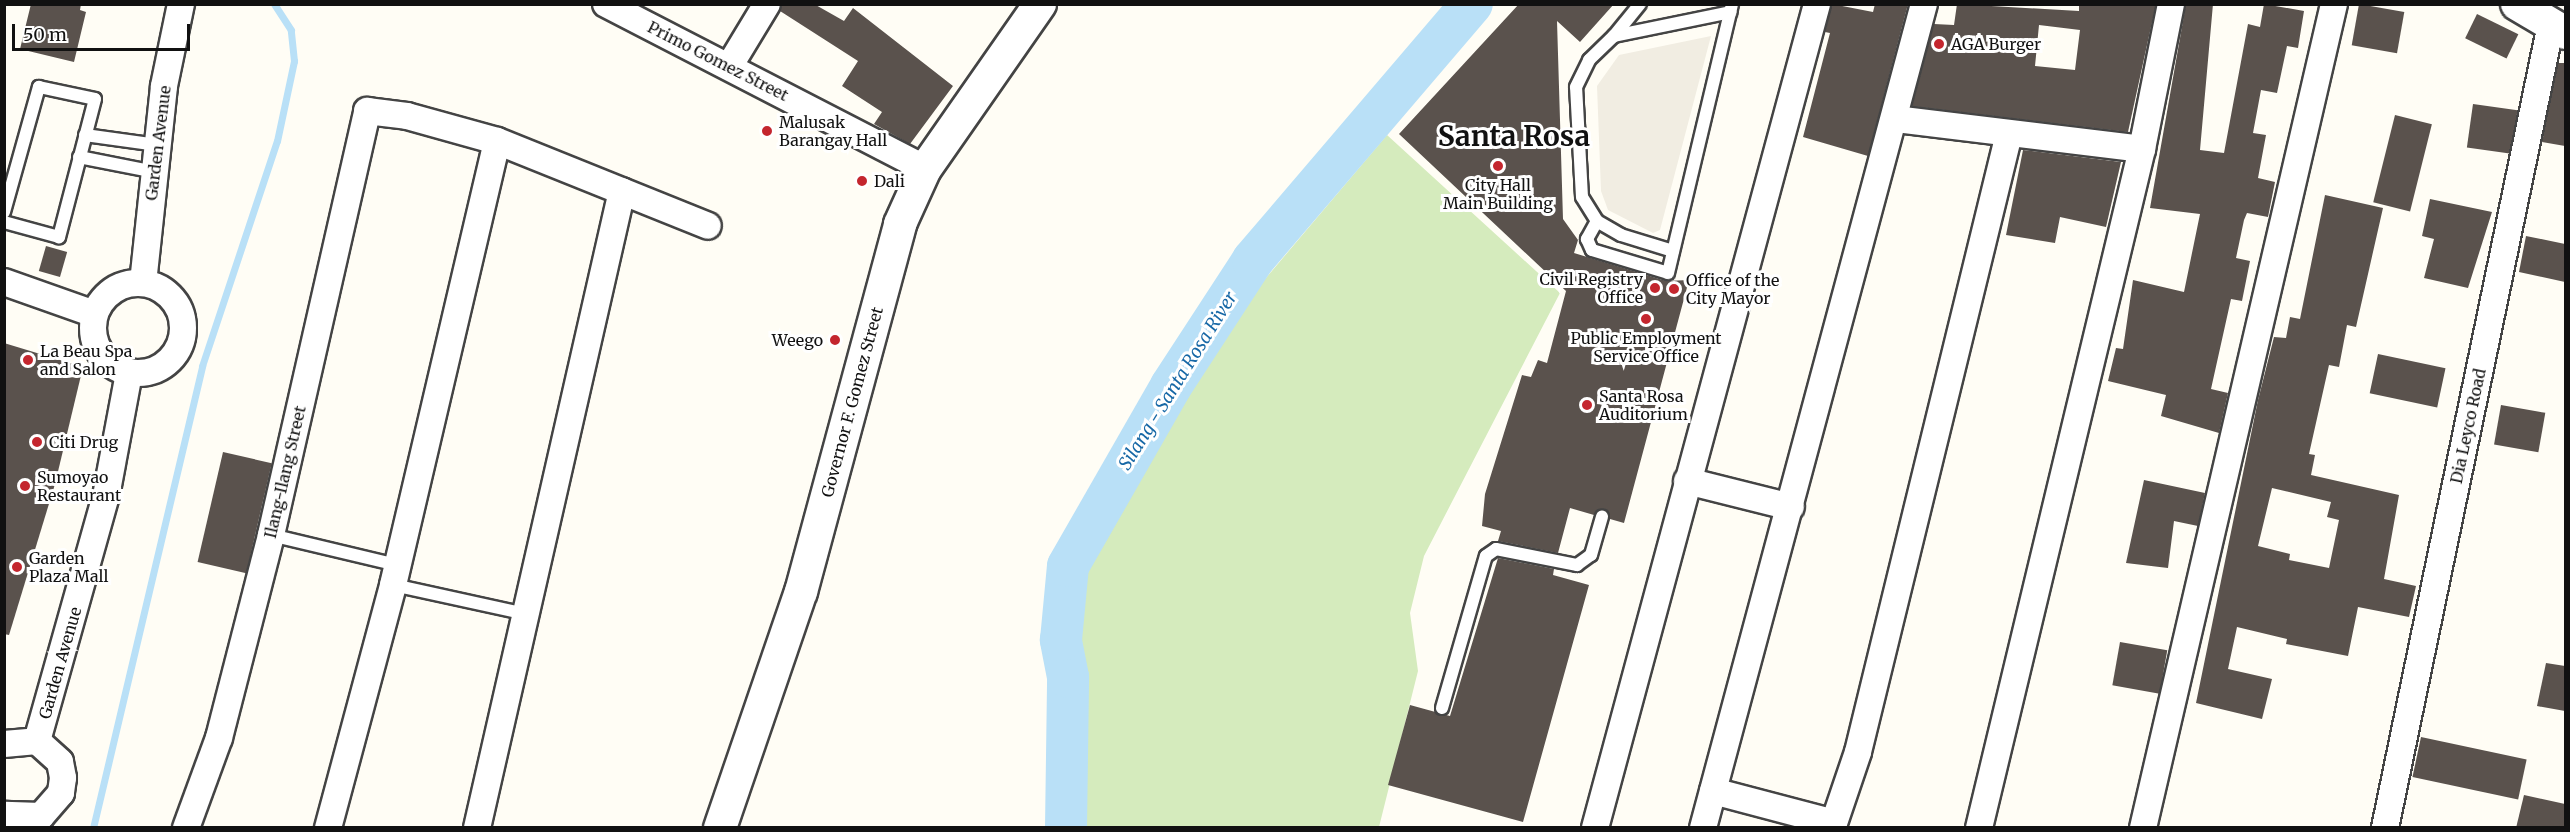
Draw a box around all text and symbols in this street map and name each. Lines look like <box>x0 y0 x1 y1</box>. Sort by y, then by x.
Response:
scale bar <box>15 12 194 50</box>
street label: Primo Gomez Street <box>644 17 792 105</box>
text: 50 m <box>23 23 67 46</box>
place label: AGA Burger <box>1951 34 2041 54</box>
marker: AGA Burger <box>1932 37 1946 51</box>
street label: Garden Avenue <box>141 85 175 201</box>
place label: Malusak Barangay Hall <box>779 112 887 150</box>
district label: Santa Rosa <box>1438 119 1590 153</box>
marker: Malusak Barangay Hall <box>760 124 774 138</box>
marker: City Hall Main Building <box>1491 159 1505 173</box>
place label: Dali <box>874 171 905 191</box>
marker: Dali <box>855 174 869 188</box>
place label: City Hall Main Building <box>1443 175 1553 213</box>
place label: Civil Registry Office <box>1539 269 1643 307</box>
place label: Office of the City Mayor <box>1686 270 1779 308</box>
marker: Civil Registry Office <box>1648 281 1662 295</box>
marker: Office of the City Mayor <box>1667 282 1681 296</box>
water label: Silang - Santa Rosa River <box>1114 288 1242 474</box>
street label: Governor F. Gomez Street <box>817 305 887 499</box>
marker: Public Employment Service Office <box>1639 312 1653 326</box>
place label: Public Employment Service Office <box>1570 328 1722 366</box>
place label: Weego <box>772 330 823 350</box>
marker: Weego <box>828 333 842 347</box>
place label: La Beau Spa and Salon <box>40 341 132 379</box>
marker: La Beau Spa and Salon <box>21 353 35 367</box>
street label: Dia Leyco Road <box>2446 367 2490 485</box>
place label: Santa Rosa Auditorium <box>1599 386 1688 424</box>
marker: Santa Rosa Auditorium <box>1580 398 1594 412</box>
street label: Ilang-Ilang Street <box>260 404 310 540</box>
place label: Citi Drug <box>49 432 118 452</box>
marker: Citi Drug <box>30 435 44 449</box>
place label: Sumoyao Restaurant <box>37 467 121 505</box>
marker: Sumoyao Restaurant <box>18 479 32 493</box>
place label: Garden Plaza Mall <box>29 548 109 586</box>
marker: Garden Plaza Mall <box>10 560 24 574</box>
street label: Garden Avenue <box>35 605 85 721</box>

